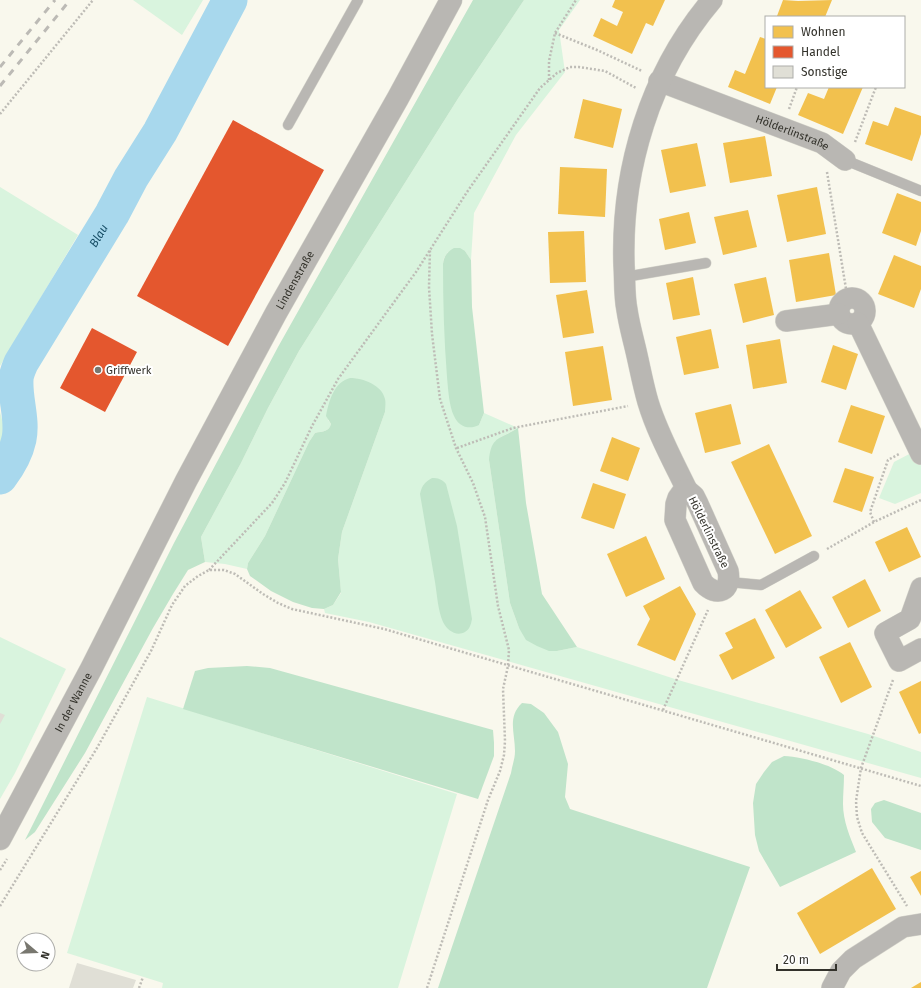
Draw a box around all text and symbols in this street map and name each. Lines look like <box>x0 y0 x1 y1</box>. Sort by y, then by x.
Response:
legend <box>765 16 905 88</box>
text: Wohnen <box>801 25 845 39</box>
text: Handel <box>801 45 840 59</box>
text: Sonstige <box>801 65 848 79</box>
street label: Hölderlinstraße <box>754 112 832 153</box>
water label: Blau <box>86 222 111 250</box>
street label: Lindenstraße <box>273 249 317 312</box>
place label: Griffwerk <box>106 364 152 377</box>
marker: Griffwerk <box>93 365 103 375</box>
street label: Hölderlinstraße <box>686 494 732 570</box>
street label: In der Wanne <box>52 670 95 735</box>
north arrow <box>16 932 56 972</box>
scale bar <box>777 946 836 972</box>
text: N <box>38 950 52 961</box>
text: 20 m <box>783 953 809 967</box>

